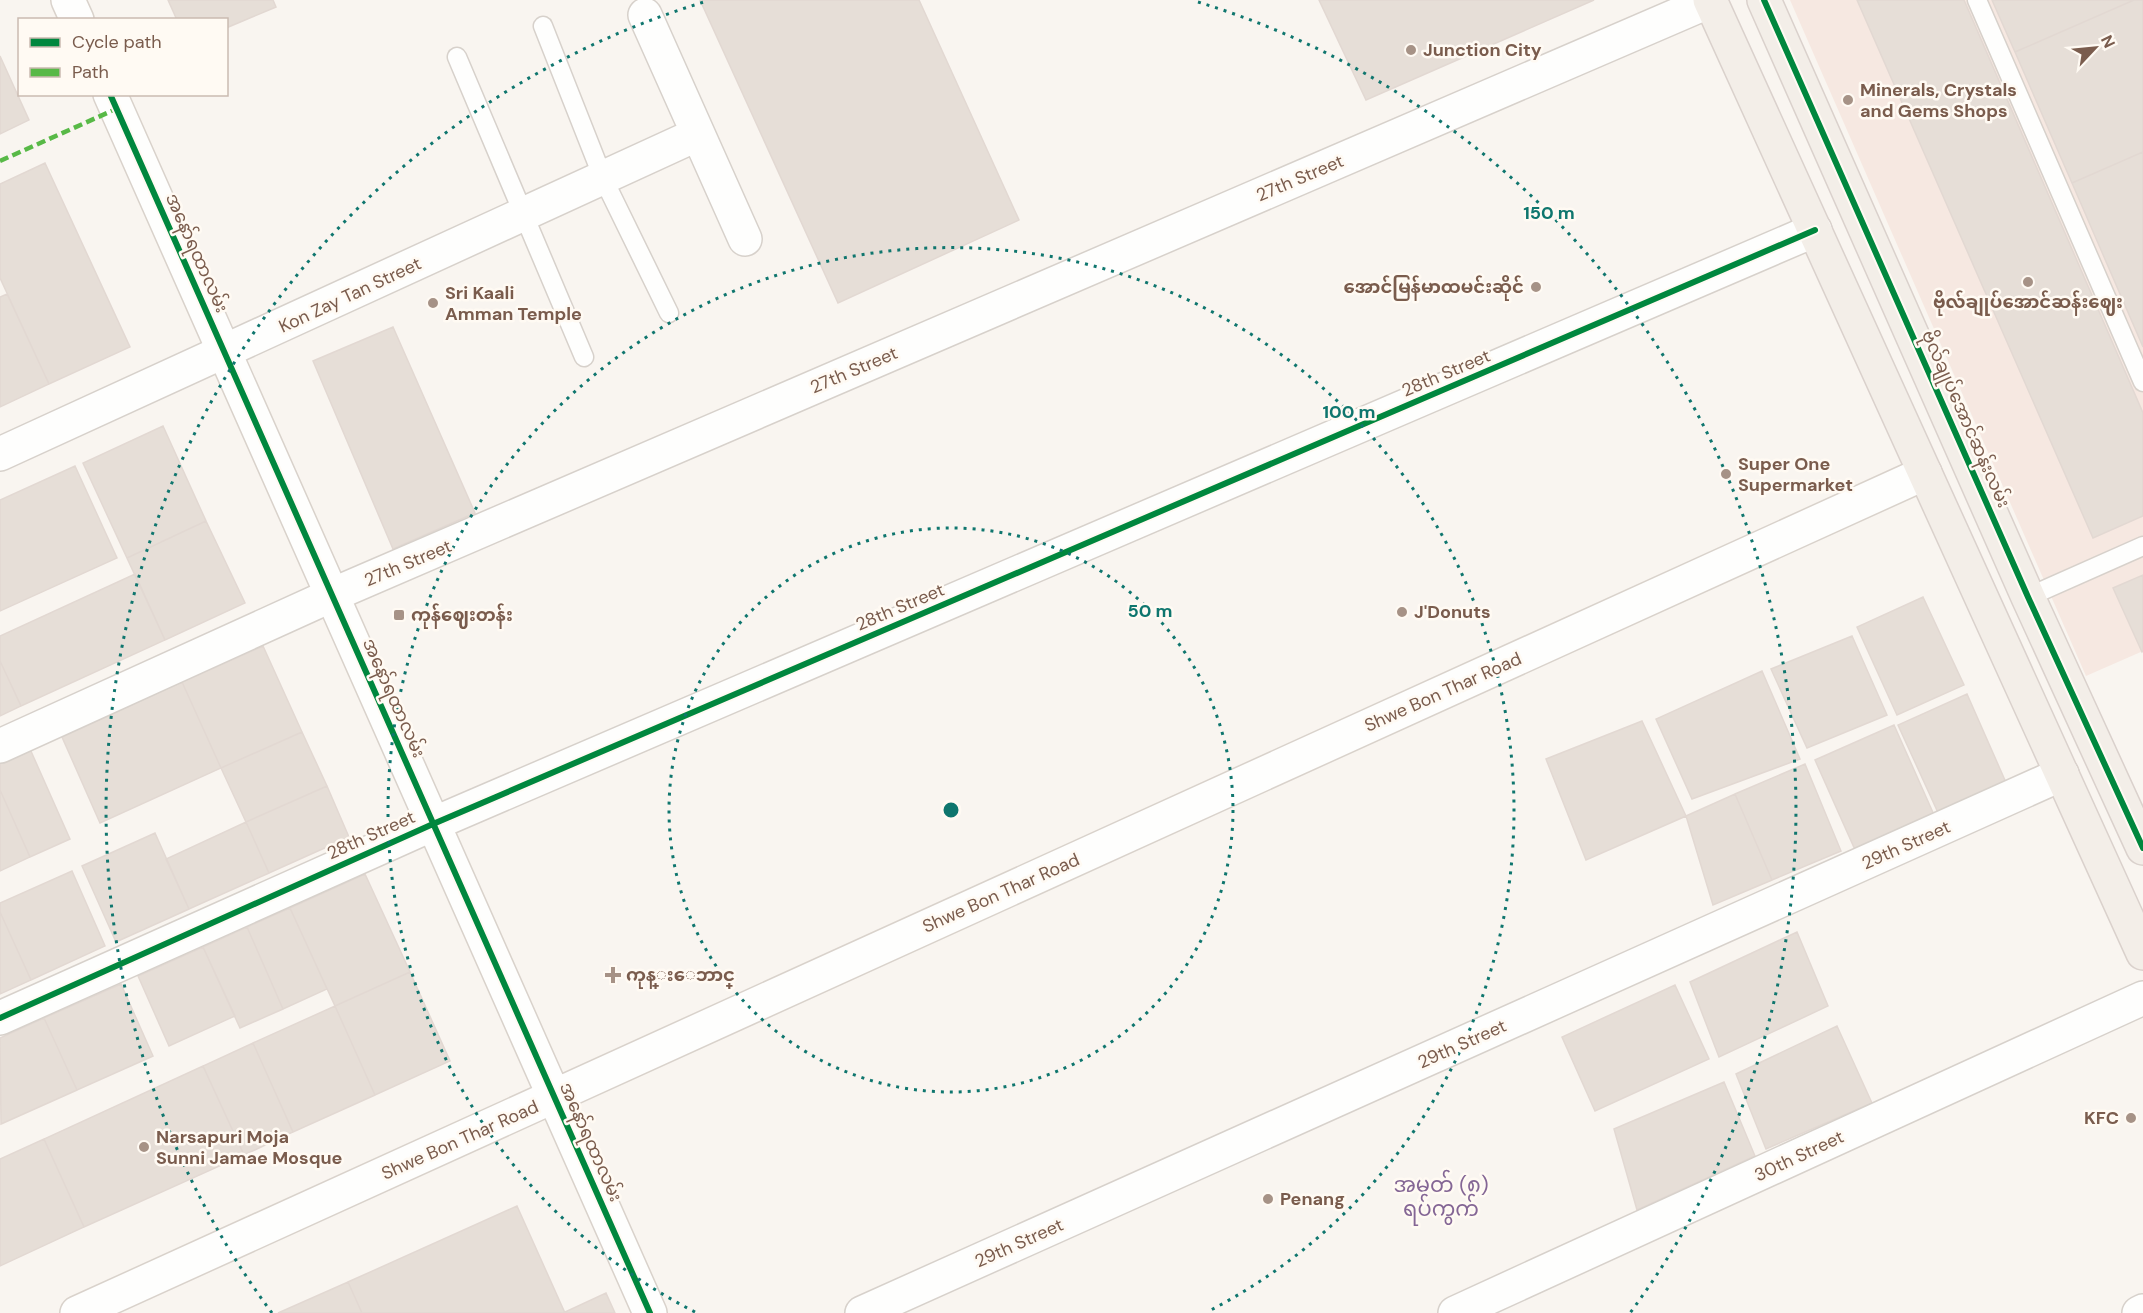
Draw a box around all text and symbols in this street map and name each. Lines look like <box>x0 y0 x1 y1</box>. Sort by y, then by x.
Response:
legend <box>18 18 228 96</box>
north arrow <box>2065 18 2125 78</box>
text: Cycle path <box>72 30 162 54</box>
text: N <box>2096 32 2120 51</box>
place label: Junction City <box>1423 38 1542 62</box>
marker: Junction City <box>1404 43 1418 57</box>
text: Path <box>72 60 109 84</box>
place label: Minerals, Crystals and Gems Shops <box>1860 78 2017 123</box>
marker: Minerals, Crystals and Gems Shops <box>1841 93 1855 107</box>
street label: 27th Street <box>1253 149 1347 207</box>
street label: အနော်ရထာလမ်း <box>157 189 235 318</box>
text: 150 m <box>1523 201 1575 225</box>
street label: Kon Zay Tan Street <box>275 251 425 339</box>
place label: အောင်မြန်မာထမင်းဆိုင် <box>1343 275 1524 301</box>
marker: ဗိုလ်ချုပ်အောင်ဆန်းဈေး <box>2021 275 2035 289</box>
marker: အောင်မြန်မာထမင်းဆိုင် <box>1529 280 1543 294</box>
place label: Sri Kaali Amman Temple <box>445 281 582 326</box>
place label: ဗိုလ်ချုပ်အောင်ဆန်းဈေး <box>1933 290 2123 317</box>
marker: Sri Kaali Amman Temple <box>426 296 440 310</box>
street label: ဗိုလ်ချုပ်အောင်ဆန်းလမ်း <box>1913 326 2018 513</box>
street label: 27th Street <box>807 341 901 399</box>
street label: 28th Street <box>1398 344 1494 402</box>
text: 100 m <box>1322 400 1376 424</box>
place label: Super One Supermarket <box>1738 452 1853 497</box>
marker: Super One Supermarket <box>1719 467 1733 481</box>
street label: 27th Street <box>361 534 455 592</box>
street label: 28th Street <box>852 578 948 636</box>
text: 50 m <box>1127 599 1173 623</box>
place label: J'Donuts <box>1414 600 1491 624</box>
place label: ကုန်ဈေးတန်း <box>411 603 513 629</box>
marker: J'Donuts <box>1395 605 1409 619</box>
marker: ကုန်ဈေးတန်း <box>392 608 406 622</box>
street label: အနော်ရထာလမ်း <box>354 634 432 763</box>
street label: Shwe Bon Thar Road <box>1361 647 1525 737</box>
centre of rings <box>941 800 961 820</box>
street label: 28th Street <box>323 805 419 865</box>
street label: 29th Street <box>1858 815 1954 875</box>
street label: Shwe Bon Thar Road <box>919 848 1083 938</box>
place label: ကုန္းေဘာင္ <box>626 963 735 989</box>
marker: ကုန္းေဘာင္ <box>604 966 622 984</box>
street label: 29th Street <box>1414 1014 1510 1074</box>
street label: အနော်ရထာလမ်း <box>551 1078 629 1207</box>
street label: Shwe Bon Thar Road <box>378 1095 542 1185</box>
place label: KFC <box>2084 1106 2119 1130</box>
marker: KFC <box>2124 1111 2138 1125</box>
place label: Narsapuri Moja Sunni Jamae Mosque <box>156 1125 343 1170</box>
street label: 30th Street <box>1750 1125 1848 1187</box>
marker: Narsapuri Moja Sunni Jamae Mosque <box>137 1140 151 1154</box>
district label: အမှတ် (၈) ရပ်ကွက် <box>1393 1169 1489 1226</box>
place label: Penang <box>1280 1187 1345 1211</box>
marker: Penang <box>1261 1192 1275 1206</box>
street label: 29th Street <box>971 1213 1067 1273</box>

